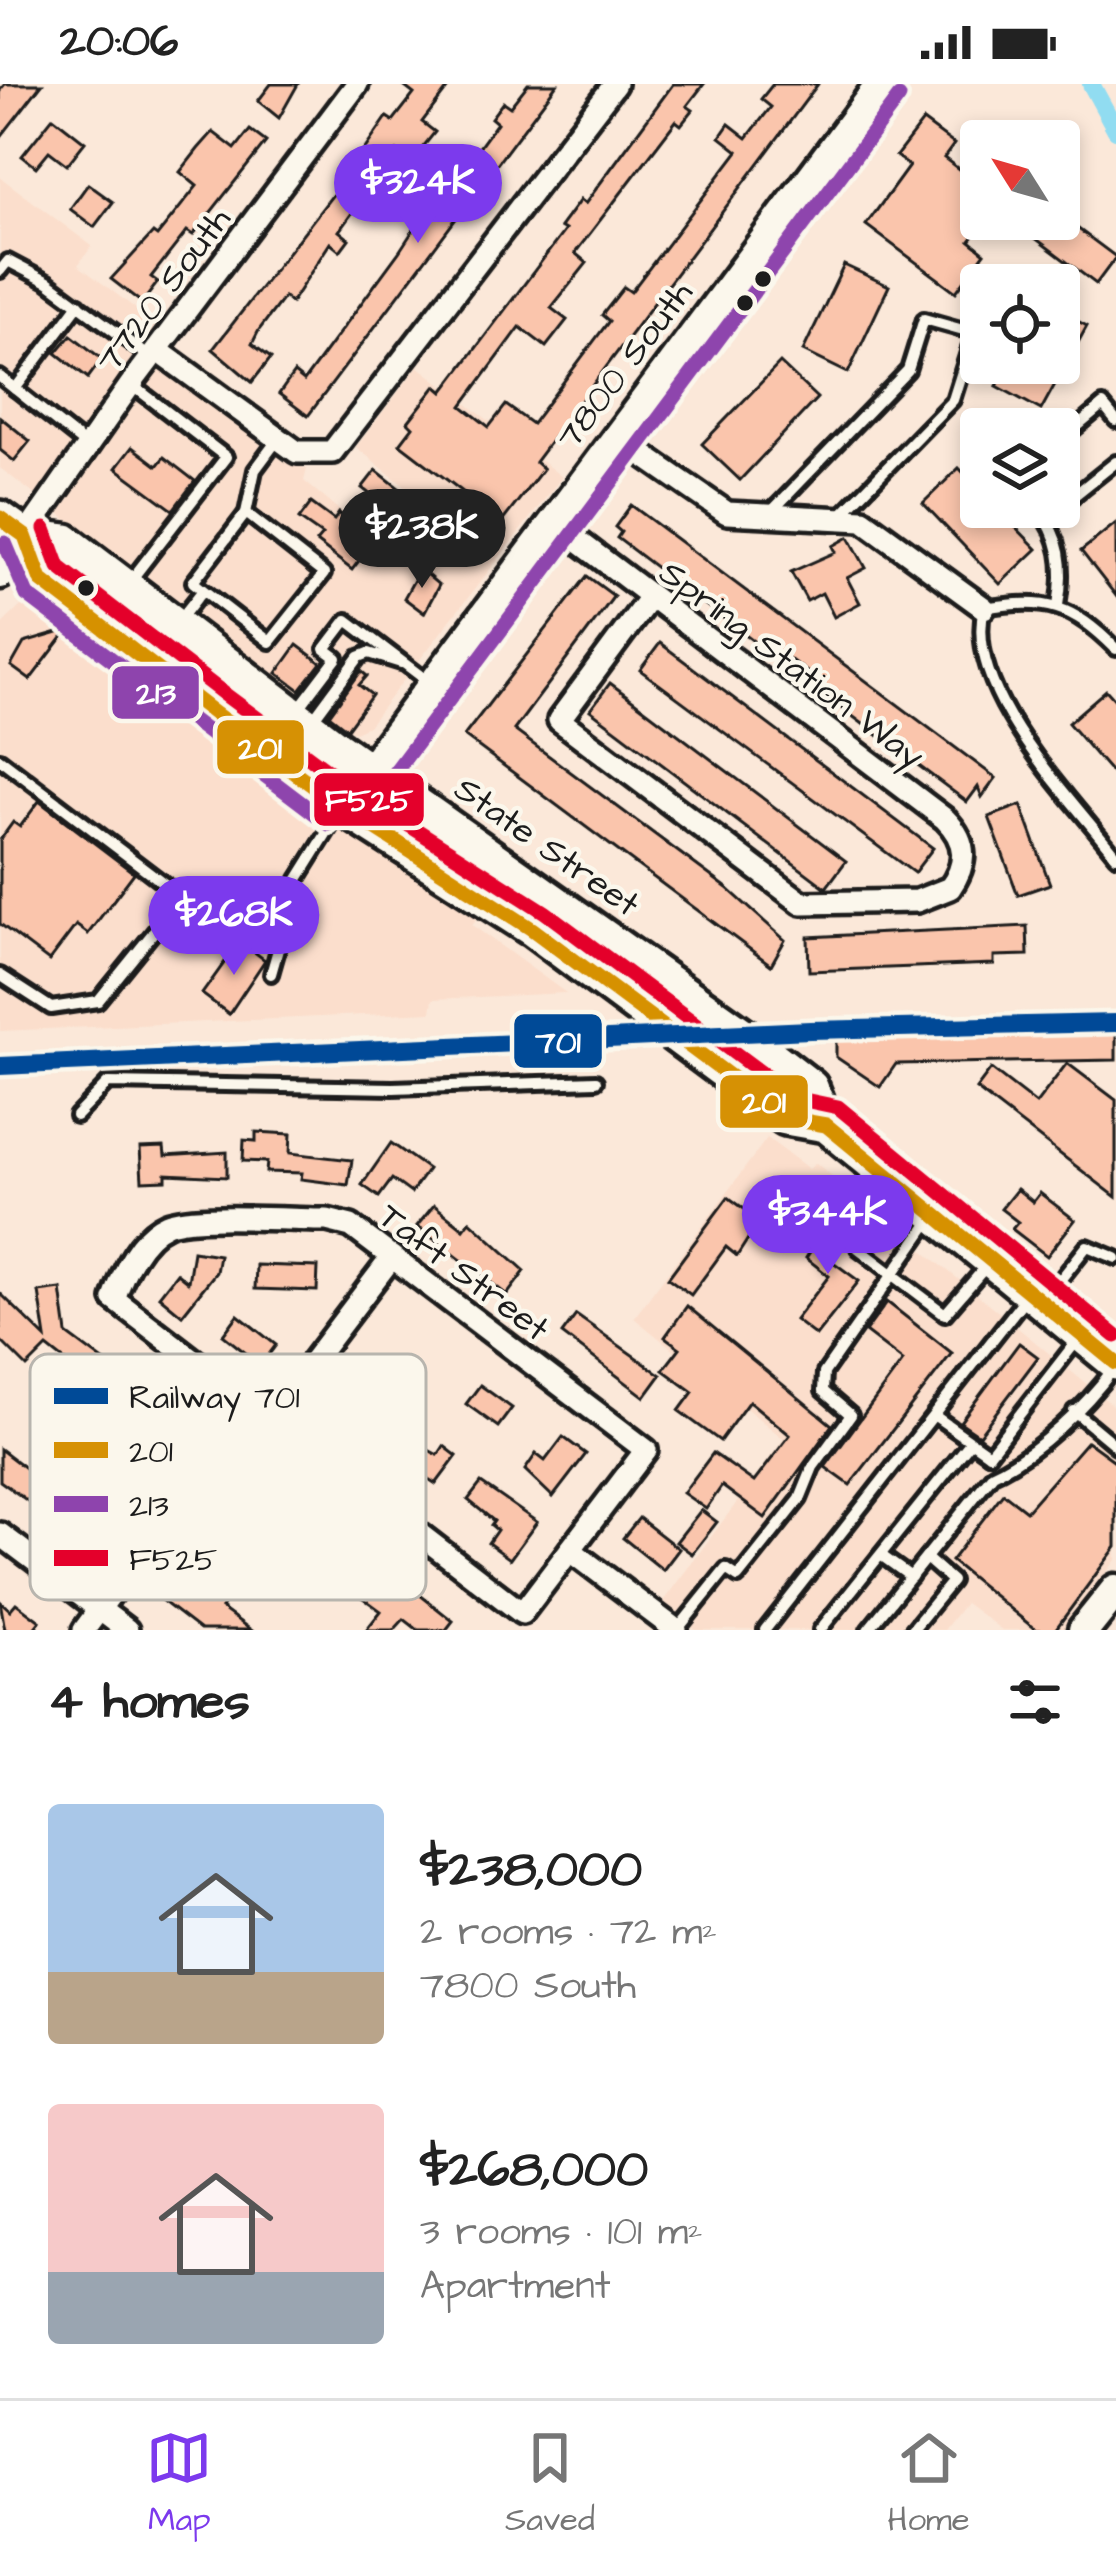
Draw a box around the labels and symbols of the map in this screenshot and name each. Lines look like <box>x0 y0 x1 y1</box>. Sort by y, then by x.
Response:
north arrow <box>960 120 1080 240</box>
pin: $324K <box>334 144 502 246</box>
street label: 7720 South <box>85 197 243 384</box>
unlabelled marker <box>752 268 774 290</box>
street label: 7800 South <box>545 270 705 460</box>
unlabelled marker <box>734 292 756 314</box>
pin: $238K <box>338 489 506 591</box>
street label: Spring Station Way <box>648 548 935 783</box>
unlabelled marker <box>75 577 97 599</box>
line badge: 213 <box>110 664 201 721</box>
text: 213 <box>135 671 176 717</box>
line badge: 201 <box>215 718 306 776</box>
text: 201 <box>237 726 283 772</box>
street label: State Street <box>444 764 650 930</box>
line badge: F525 <box>312 771 426 828</box>
text: F525 <box>325 778 414 824</box>
pin: $268K <box>150 876 318 978</box>
line badge: 701 <box>512 1012 604 1070</box>
text: 701 <box>534 1020 581 1066</box>
line badge: 201 <box>718 1073 810 1130</box>
text: 201 <box>741 1080 787 1126</box>
pin: $344K <box>744 1175 912 1277</box>
street label: Taft Street <box>367 1192 560 1354</box>
legend <box>30 1354 426 1600</box>
text: Railway 701 <box>129 1375 300 1422</box>
text: 201 <box>129 1429 173 1475</box>
text: 213 <box>129 1483 169 1529</box>
text: F525 <box>129 1537 217 1583</box>

